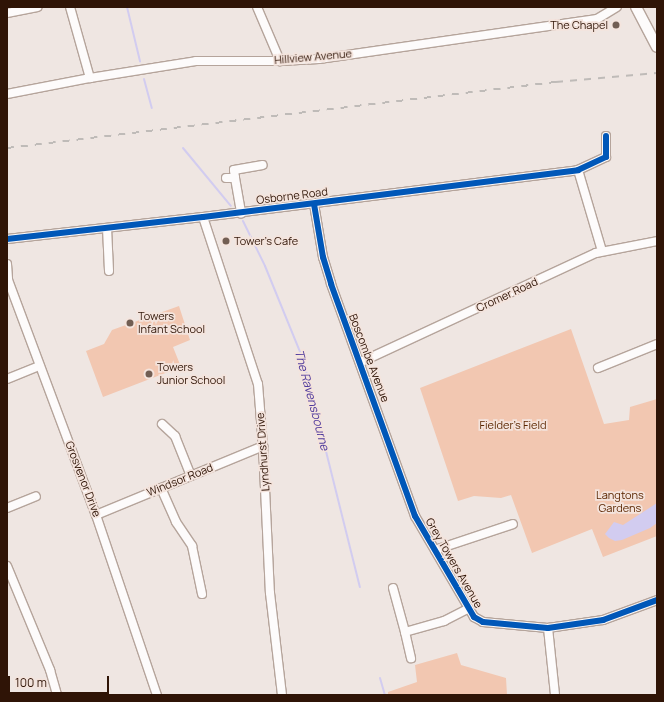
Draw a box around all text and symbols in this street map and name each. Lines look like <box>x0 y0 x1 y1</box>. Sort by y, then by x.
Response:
place label: The Chapel <box>550 18 608 32</box>
marker: The Chapel <box>611 20 621 30</box>
street label: Hillview Avenue <box>274 47 352 67</box>
street label: Osborne Road <box>256 185 328 207</box>
place label: Tower's Cafe <box>234 234 298 248</box>
marker: Tower's Cafe <box>221 236 231 246</box>
street label: Cromer Road <box>474 275 540 315</box>
place label: Towers Infant School <box>138 310 205 336</box>
street label: Boscombe Avenue <box>346 312 392 404</box>
marker: Towers Infant School <box>125 318 135 328</box>
water label: The Ravensbourne <box>292 348 332 452</box>
place label: Towers Junior School <box>157 361 225 387</box>
marker: Towers Junior School <box>144 369 154 379</box>
street label: Lyndhurst Drive <box>254 412 272 492</box>
park label: Fielder's Field <box>479 418 547 432</box>
street label: Grosvenor Drive <box>62 439 104 519</box>
street label: Windsor Road <box>145 461 215 499</box>
park label: Langtons Gardens <box>596 489 644 515</box>
street label: Grey Towers Avenue <box>423 516 485 610</box>
scale bar <box>10 668 111 694</box>
text: 100 m <box>15 674 47 691</box>

